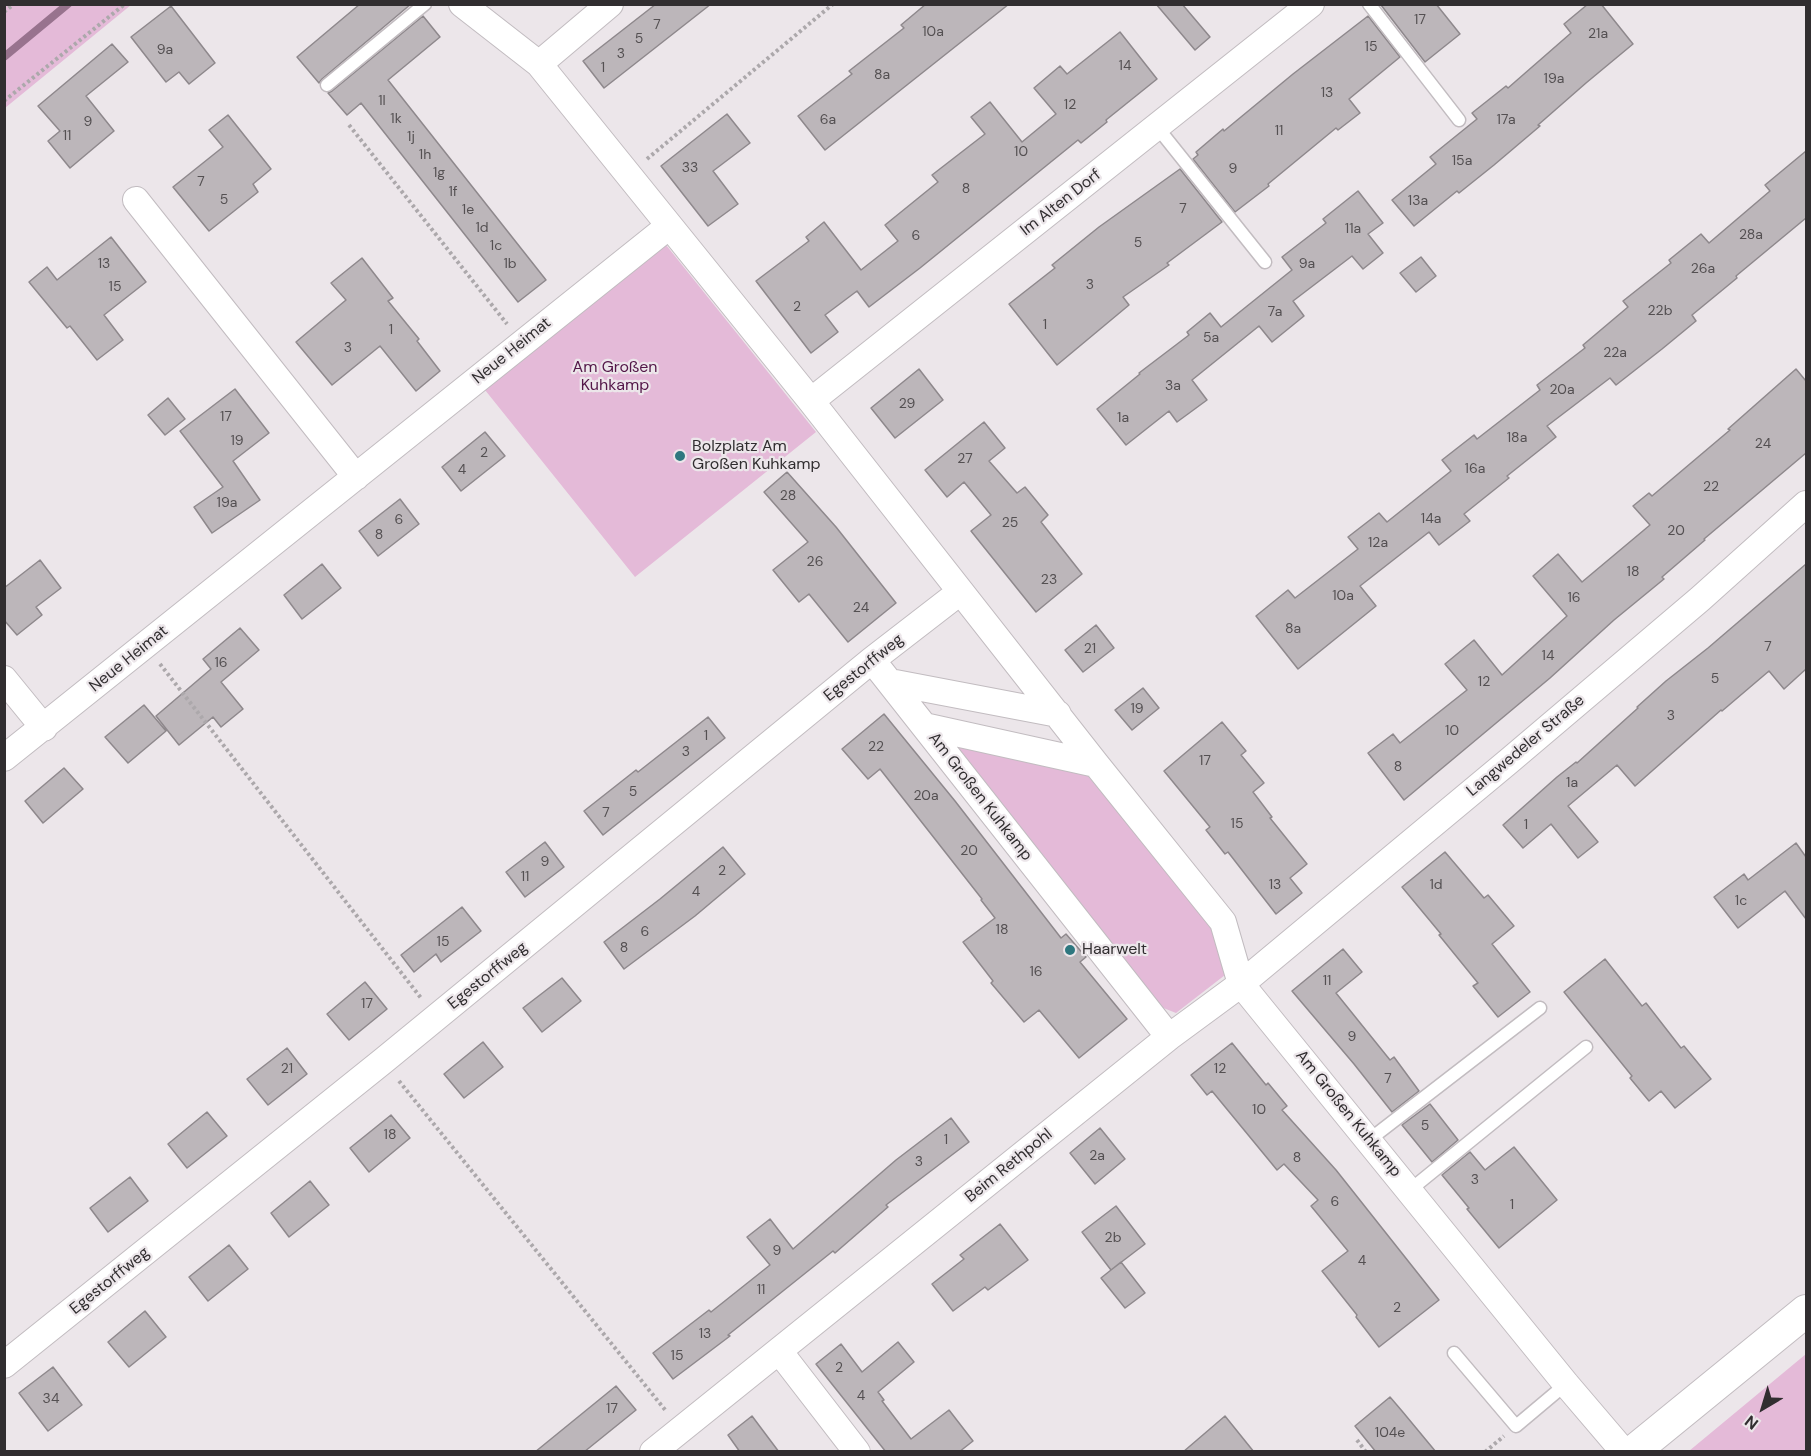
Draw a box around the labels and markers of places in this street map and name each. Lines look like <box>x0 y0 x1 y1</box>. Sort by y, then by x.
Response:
place label: Bolzplatz Am Großen Kuhkamp <box>692 437 821 475</box>
marker: Bolzplatz Am Großen Kuhkamp <box>673 449 687 463</box>
place label: Haarwelt <box>1082 940 1147 960</box>
marker: Haarwelt <box>1063 943 1077 957</box>

